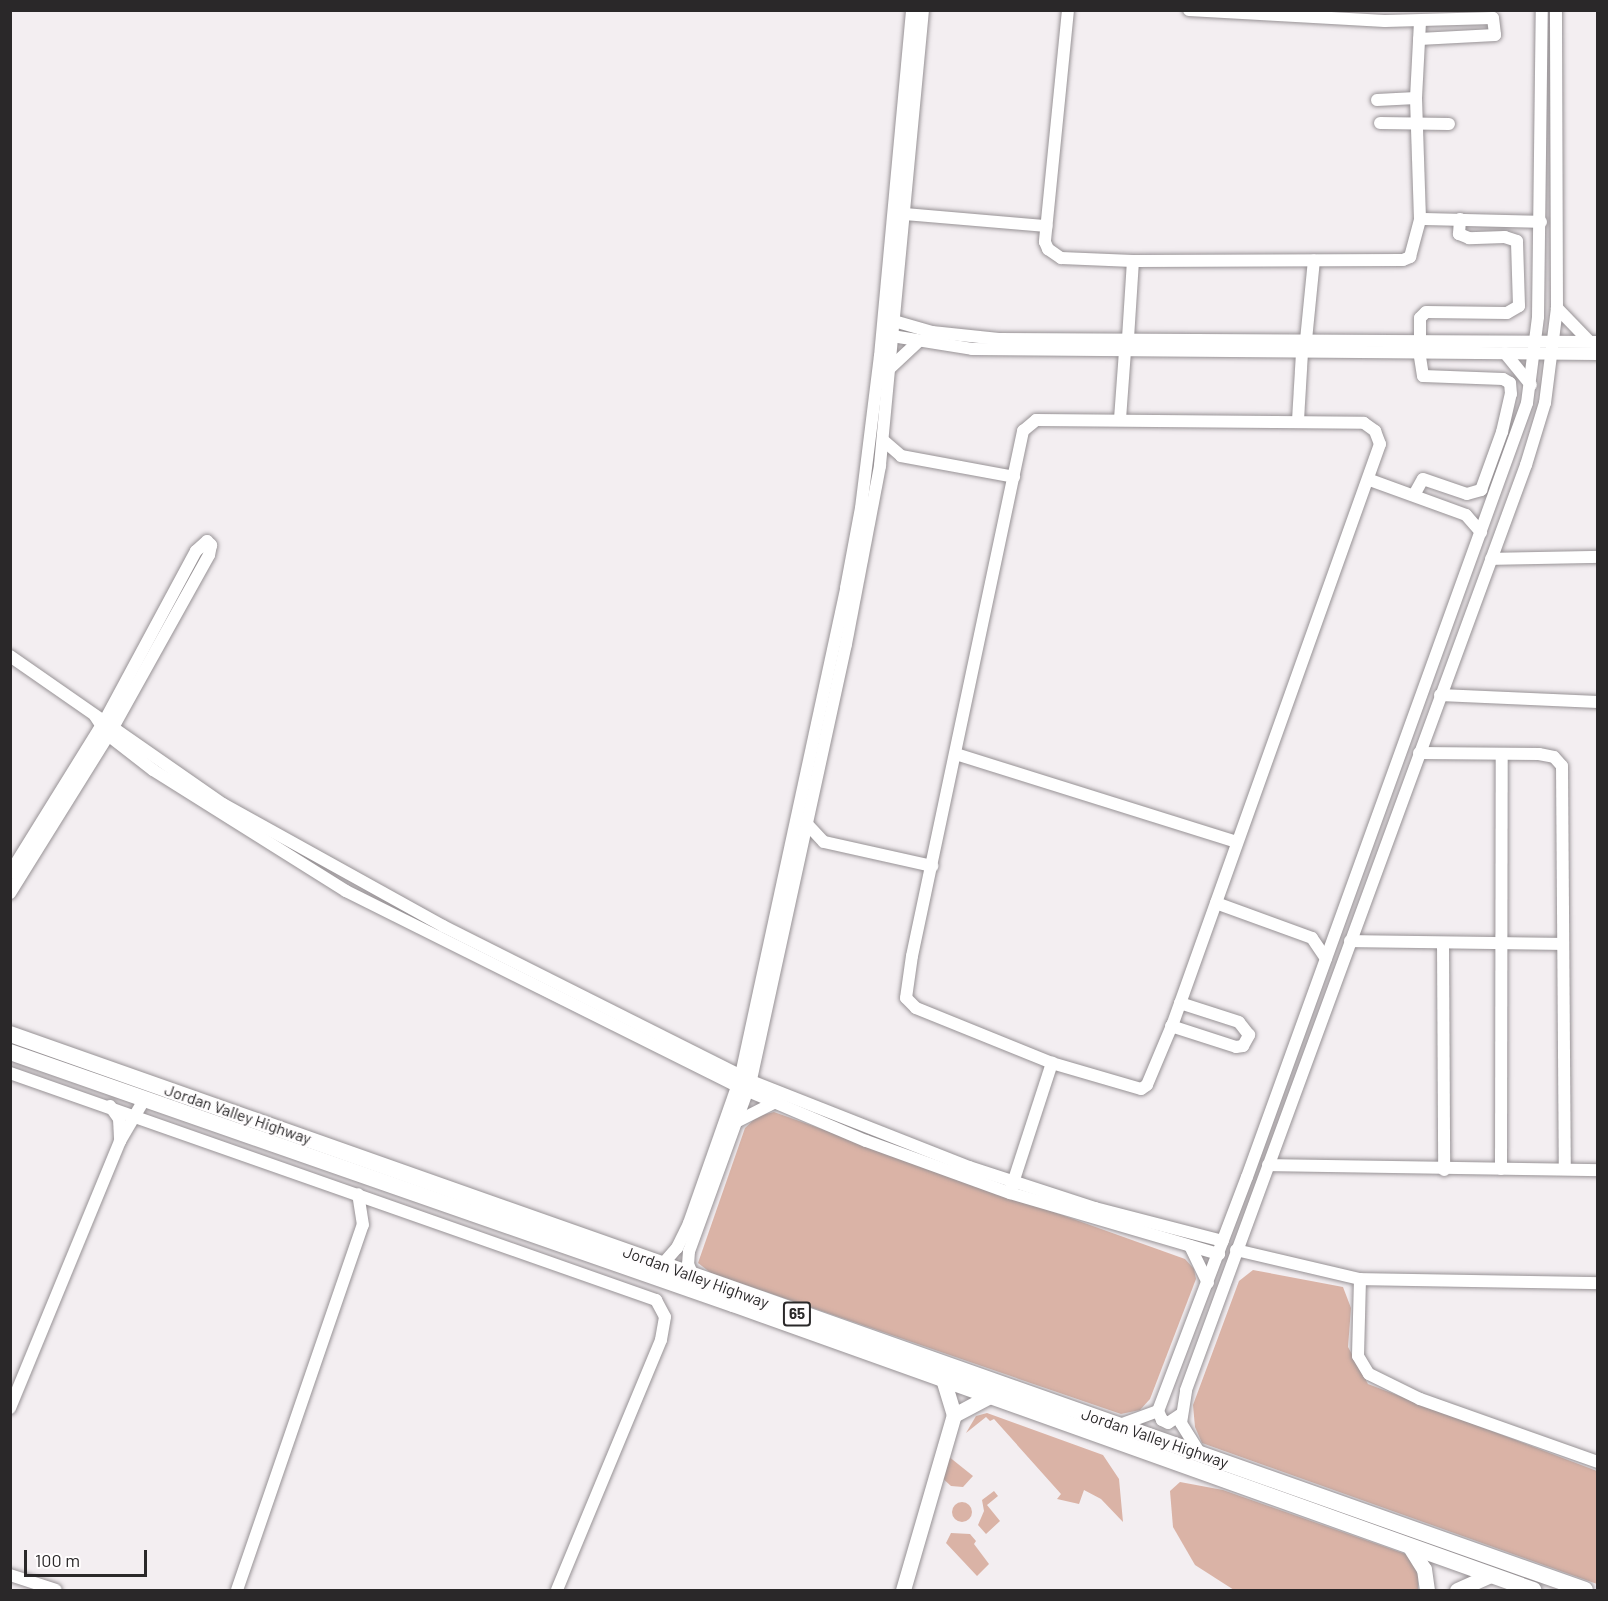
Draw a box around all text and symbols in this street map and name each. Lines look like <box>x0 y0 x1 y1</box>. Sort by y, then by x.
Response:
street label: Jordan Valley Highway <box>162 1080 314 1148</box>
street label: Jordan Valley Highway <box>620 1242 772 1312</box>
road number: 65 <box>782 1302 812 1326</box>
street label: Jordan Valley Highway <box>1079 1404 1231 1472</box>
scale bar <box>27 1538 150 1576</box>
text: 100 m <box>35 1549 80 1571</box>

